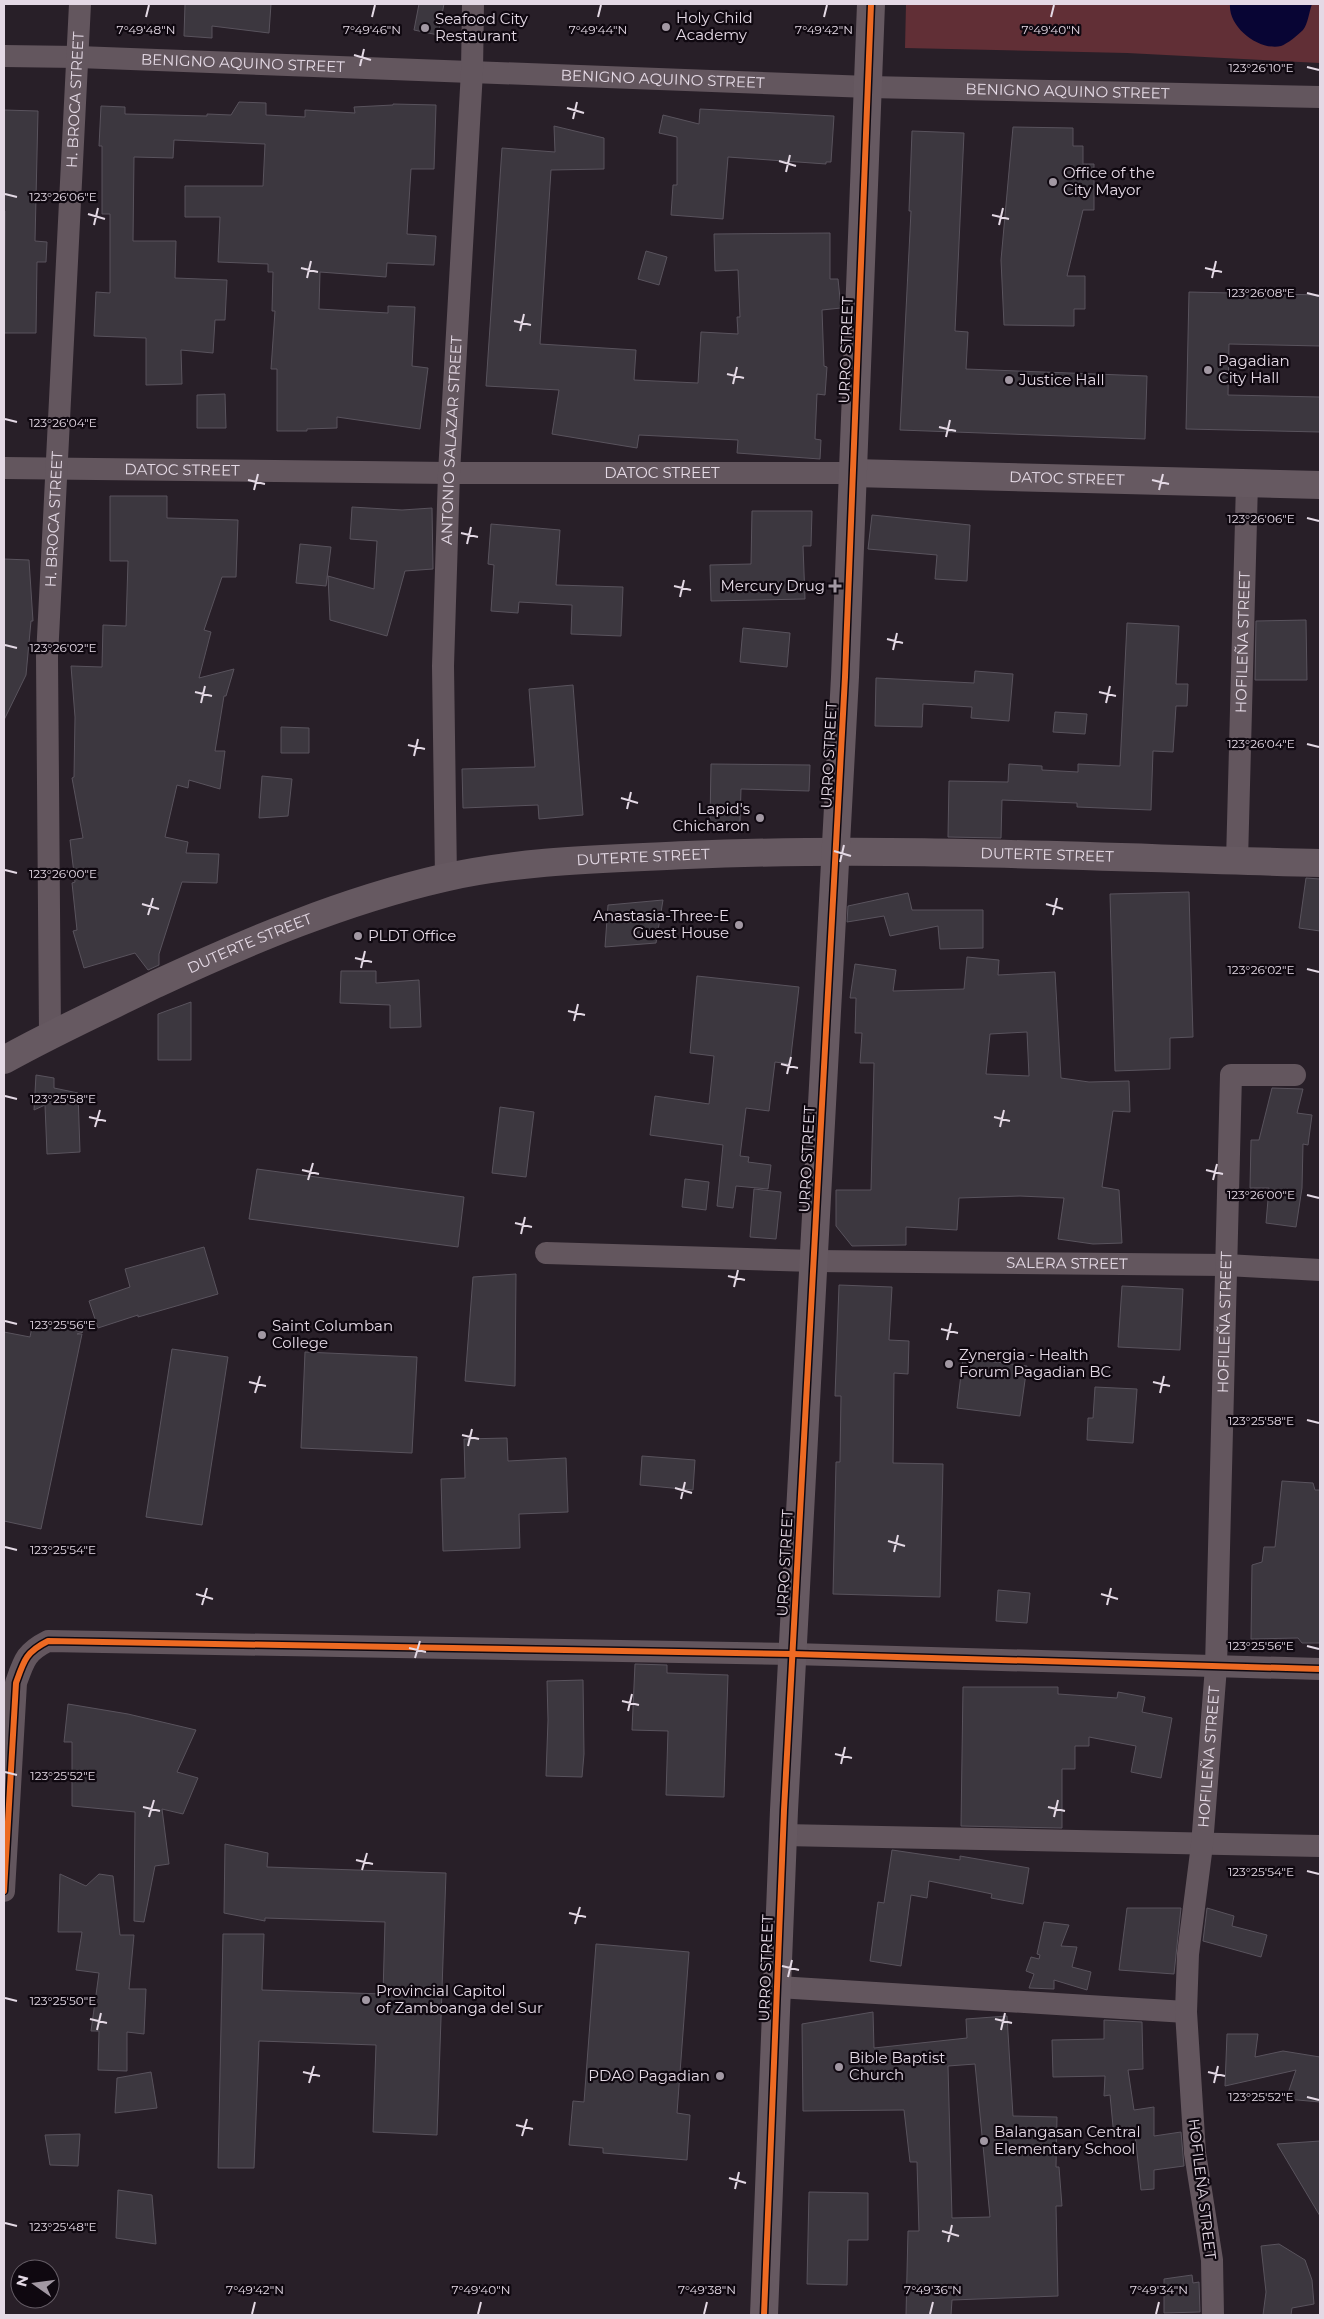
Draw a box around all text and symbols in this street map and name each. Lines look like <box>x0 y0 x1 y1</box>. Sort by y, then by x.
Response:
place label: Holy Child Academy <box>676 8 753 44</box>
place label: Seafood City Restaurant <box>435 9 529 45</box>
marker: Holy Child Academy <box>660 21 672 33</box>
text: 7°49'48"N <box>117 22 175 37</box>
text: 7°49'46"N <box>343 22 401 37</box>
marker: Seafood City Restaurant <box>419 22 431 34</box>
text: 7°49'44"N <box>569 22 627 37</box>
text: 7°49'42"N <box>795 22 853 37</box>
text: 7°49'40"N <box>1021 22 1081 37</box>
street label: H. BROCA STREET <box>62 31 88 168</box>
street label: BENIGNO AQUINO STREET <box>141 49 346 76</box>
text: 123°26'10"E <box>1229 60 1294 75</box>
street label: BENIGNO AQUINO STREET <box>560 65 765 92</box>
street label: BENIGNO AQUINO STREET <box>965 79 1170 103</box>
place label: Office of the City Mayor <box>1063 163 1155 199</box>
marker: Office of the City Mayor <box>1047 176 1059 188</box>
text: 123°26'06"E <box>29 189 97 204</box>
text: 123°26'08"E <box>1227 285 1295 300</box>
street label: URRO STREET <box>834 296 857 404</box>
street label: ANTONIO SALAZAR STREET <box>437 335 466 545</box>
place label: Pagadian City Hall <box>1218 351 1290 387</box>
marker: Pagadian City Hall <box>1202 364 1214 376</box>
place label: Justice Hall <box>1018 370 1104 389</box>
marker: Justice Hall <box>1003 374 1015 386</box>
text: 123°26'04"E <box>29 415 97 430</box>
street label: H. BROCA STREET <box>41 450 66 588</box>
street label: DATOC STREET <box>124 459 240 480</box>
street label: DATOC STREET <box>604 463 720 482</box>
street label: DATOC STREET <box>1009 467 1125 489</box>
text: 123°26'06"E <box>1227 511 1295 526</box>
street label: HOFILEÑA STREET <box>1231 571 1254 713</box>
place label: Mercury Drug <box>721 576 825 595</box>
marker: Mercury Drug <box>829 580 841 592</box>
text: 123°26'02"E <box>30 640 96 655</box>
street label: URRO STREET <box>816 701 841 809</box>
text: 123°26'04"E <box>1227 736 1295 751</box>
place label: Lapid's Chicharon <box>673 799 750 835</box>
marker: Lapid's Chicharon <box>754 812 766 824</box>
street label: DUTERTE STREET <box>980 843 1114 866</box>
street label: DUTERTE STREET <box>576 844 710 869</box>
text: 123°26'00"E <box>29 866 97 881</box>
place label: Anastasia-Three-E Guest House <box>593 906 729 942</box>
street label: DUTERTE STREET <box>184 909 315 977</box>
marker: Anastasia-Three-E Guest House <box>733 919 745 931</box>
place label: PLDT Office <box>368 926 456 945</box>
marker: PLDT Office <box>352 930 364 942</box>
text: 123°26'02"E <box>1228 962 1294 977</box>
text: 123°25'58"E <box>30 1091 96 1106</box>
street label: URRO STREET <box>794 1105 819 1213</box>
text: 123°26'00"E <box>1227 1187 1295 1202</box>
street label: HOFILEÑA STREET <box>1213 1251 1236 1393</box>
street label: SALERA STREET <box>1006 1253 1128 1273</box>
place label: Saint Columban College <box>272 1316 393 1352</box>
text: 123°25'56"E <box>30 1317 96 1332</box>
marker: Saint Columban College <box>256 1329 268 1341</box>
place label: Zynergia - Health Forum Pagadian BC <box>959 1345 1112 1381</box>
marker: Zynergia - Health Forum Pagadian BC <box>943 1358 955 1370</box>
text: 123°25'58"E <box>1228 1413 1294 1428</box>
street label: URRO STREET <box>772 1509 797 1617</box>
text: 123°25'54"E <box>30 1542 96 1557</box>
text: 123°25'56"E <box>1228 1638 1294 1653</box>
street label: HOFILEÑA STREET <box>1193 1685 1223 1828</box>
text: 123°25'52"E <box>30 1768 96 1783</box>
text: 123°25'54"E <box>1228 1864 1294 1879</box>
street label: URRO STREET <box>754 1914 777 2022</box>
place label: Provincial Capitol of Zamboanga del Sur <box>376 1981 543 2017</box>
text: 123°25'50"E <box>30 1993 96 2008</box>
marker: Provincial Capitol of Zamboanga del Sur <box>360 1994 372 2006</box>
place label: Bible Baptist Church <box>849 2048 945 2084</box>
marker: Bible Baptist Church <box>833 2061 845 2073</box>
place label: PDAO Pagadian <box>588 2066 710 2085</box>
marker: PDAO Pagadian <box>714 2070 726 2082</box>
text: 123°25'52"E <box>1228 2089 1294 2104</box>
street label: HOFILEÑA STREET <box>1184 2117 1221 2261</box>
place label: Balangasan Central Elementary School <box>994 2122 1140 2158</box>
marker: Balangasan Central Elementary School <box>978 2135 990 2147</box>
text: 123°25'48"E <box>30 2219 96 2234</box>
north arrow <box>10 2259 60 2309</box>
text: N <box>12 2273 32 2289</box>
text: 7°49'42"N <box>226 2282 284 2297</box>
text: 7°49'40"N <box>451 2282 511 2297</box>
text: 7°49'38"N <box>678 2282 736 2297</box>
text: 7°49'36"N <box>904 2282 962 2297</box>
text: 7°49'34"N <box>1130 2282 1188 2297</box>

